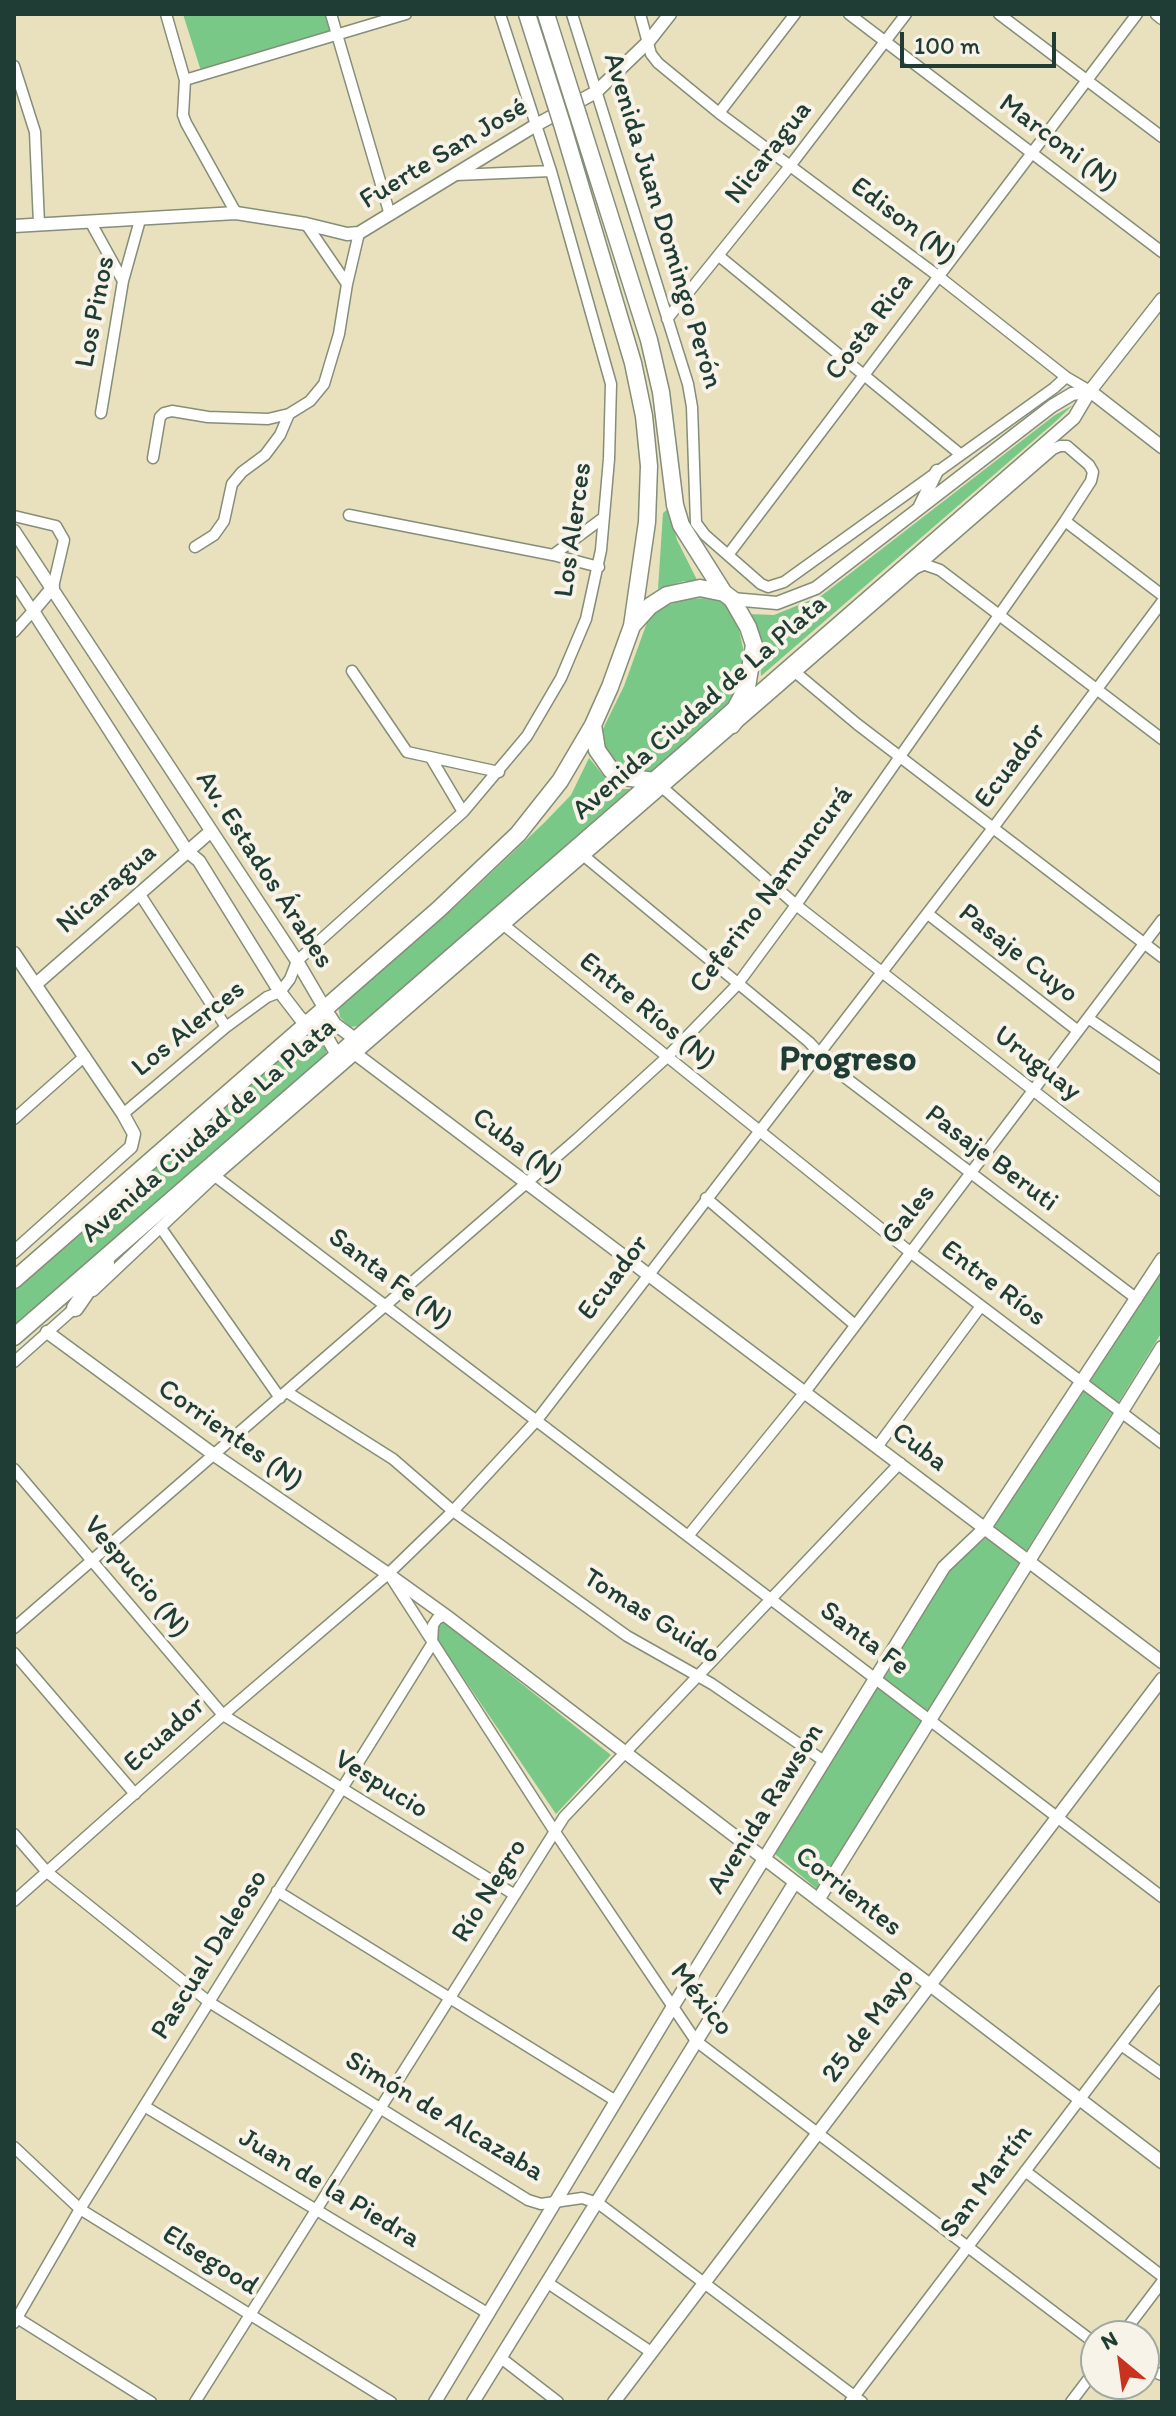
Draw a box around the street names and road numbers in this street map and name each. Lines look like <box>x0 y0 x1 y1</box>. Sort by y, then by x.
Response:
street label: Avenida Juan Domingo Perón <box>595 49 729 393</box>
street label: Marconi (N) <box>992 87 1124 199</box>
street label: Fuerte San José <box>354 91 534 217</box>
street label: Nicaragua <box>718 95 820 211</box>
street label: Edison (N) <box>843 170 963 272</box>
street label: Los Pinos <box>69 253 123 371</box>
street label: Costa Rica <box>819 266 921 388</box>
street label: Los Alerces <box>548 460 600 600</box>
street label: Avenida Ciudad de La Plata <box>566 588 834 828</box>
street label: Ecuador <box>968 717 1054 815</box>
street label: Av. Estados Árabes <box>188 765 340 975</box>
street label: Ceferino Namuncurá <box>683 780 861 1000</box>
street label: Nicaragua <box>50 836 164 942</box>
street label: Pasaje Cuyo <box>951 897 1085 1011</box>
street label: Entre Ríos (N) <box>572 945 722 1077</box>
street label: Los Alerces <box>126 973 252 1085</box>
street label: Avenida Ciudad de La Plata <box>75 1011 343 1251</box>
street label: Uruguay <box>986 1019 1088 1109</box>
street label: Pasaje Beruti <box>918 1098 1064 1220</box>
street label: Cuba (N) <box>465 1101 569 1191</box>
street label: Gales <box>875 1178 943 1252</box>
street label: Santa Fe (N) <box>321 1221 459 1337</box>
street label: Ecuador <box>571 1229 657 1327</box>
street label: Entre Ríos <box>934 1233 1052 1335</box>
street label: Corrientes (N) <box>151 1372 309 1498</box>
street label: Cuba <box>884 1416 954 1480</box>
street label: Vespucio (N) <box>75 1509 197 1645</box>
street label: Tomas Guido <box>576 1562 726 1672</box>
street label: Santa Fe <box>813 1594 915 1684</box>
street label: Ecuador <box>117 1690 213 1780</box>
street label: Avenida Rawson <box>700 1717 832 1901</box>
street label: Vespucio <box>328 1743 434 1827</box>
street label: Río Negro <box>445 1833 535 1949</box>
street label: Corrientes <box>788 1840 908 1944</box>
street label: Pascual Daleoso <box>144 1864 276 2046</box>
street label: México <box>662 1957 740 2043</box>
street label: 25 de Mayo <box>815 1962 923 2090</box>
street label: Simón de Alcazaba <box>338 2044 550 2190</box>
street label: San Martín <box>933 2119 1041 2245</box>
street label: Juan de la Piedra <box>232 2122 426 2256</box>
street label: Elsegood <box>156 2218 264 2304</box>

